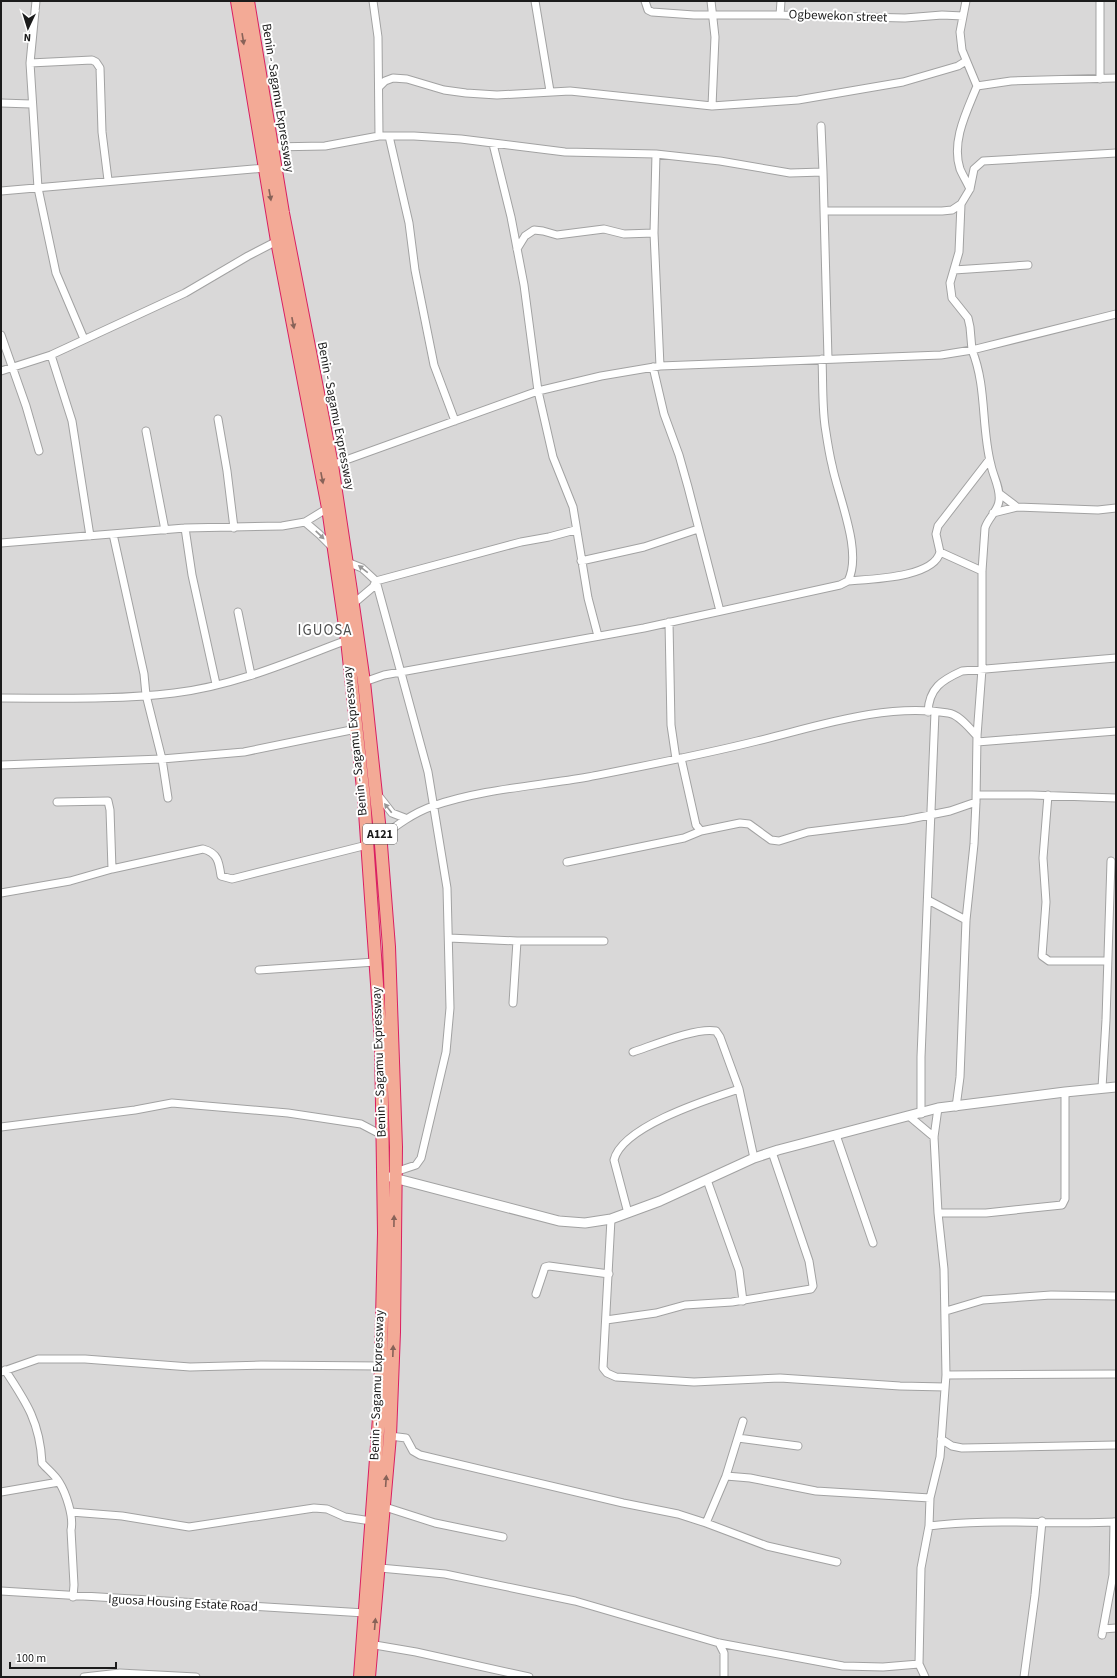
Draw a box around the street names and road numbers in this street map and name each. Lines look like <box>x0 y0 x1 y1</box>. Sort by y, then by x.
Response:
street label: Ogbewekon street <box>788 5 888 27</box>
street label: Benin - Sagamu Expressway <box>257 22 299 174</box>
street label: Benin - Sagamu Expressway <box>313 340 359 492</box>
street label: Benin - Sagamu Expressway <box>338 665 372 817</box>
road number: A121 <box>363 824 397 844</box>
street label: Benin - Sagamu Expressway <box>367 986 391 1138</box>
street label: Benin - Sagamu Expressway <box>365 1309 389 1461</box>
street label: Iguosa Housing Estate Road <box>108 1590 258 1616</box>

